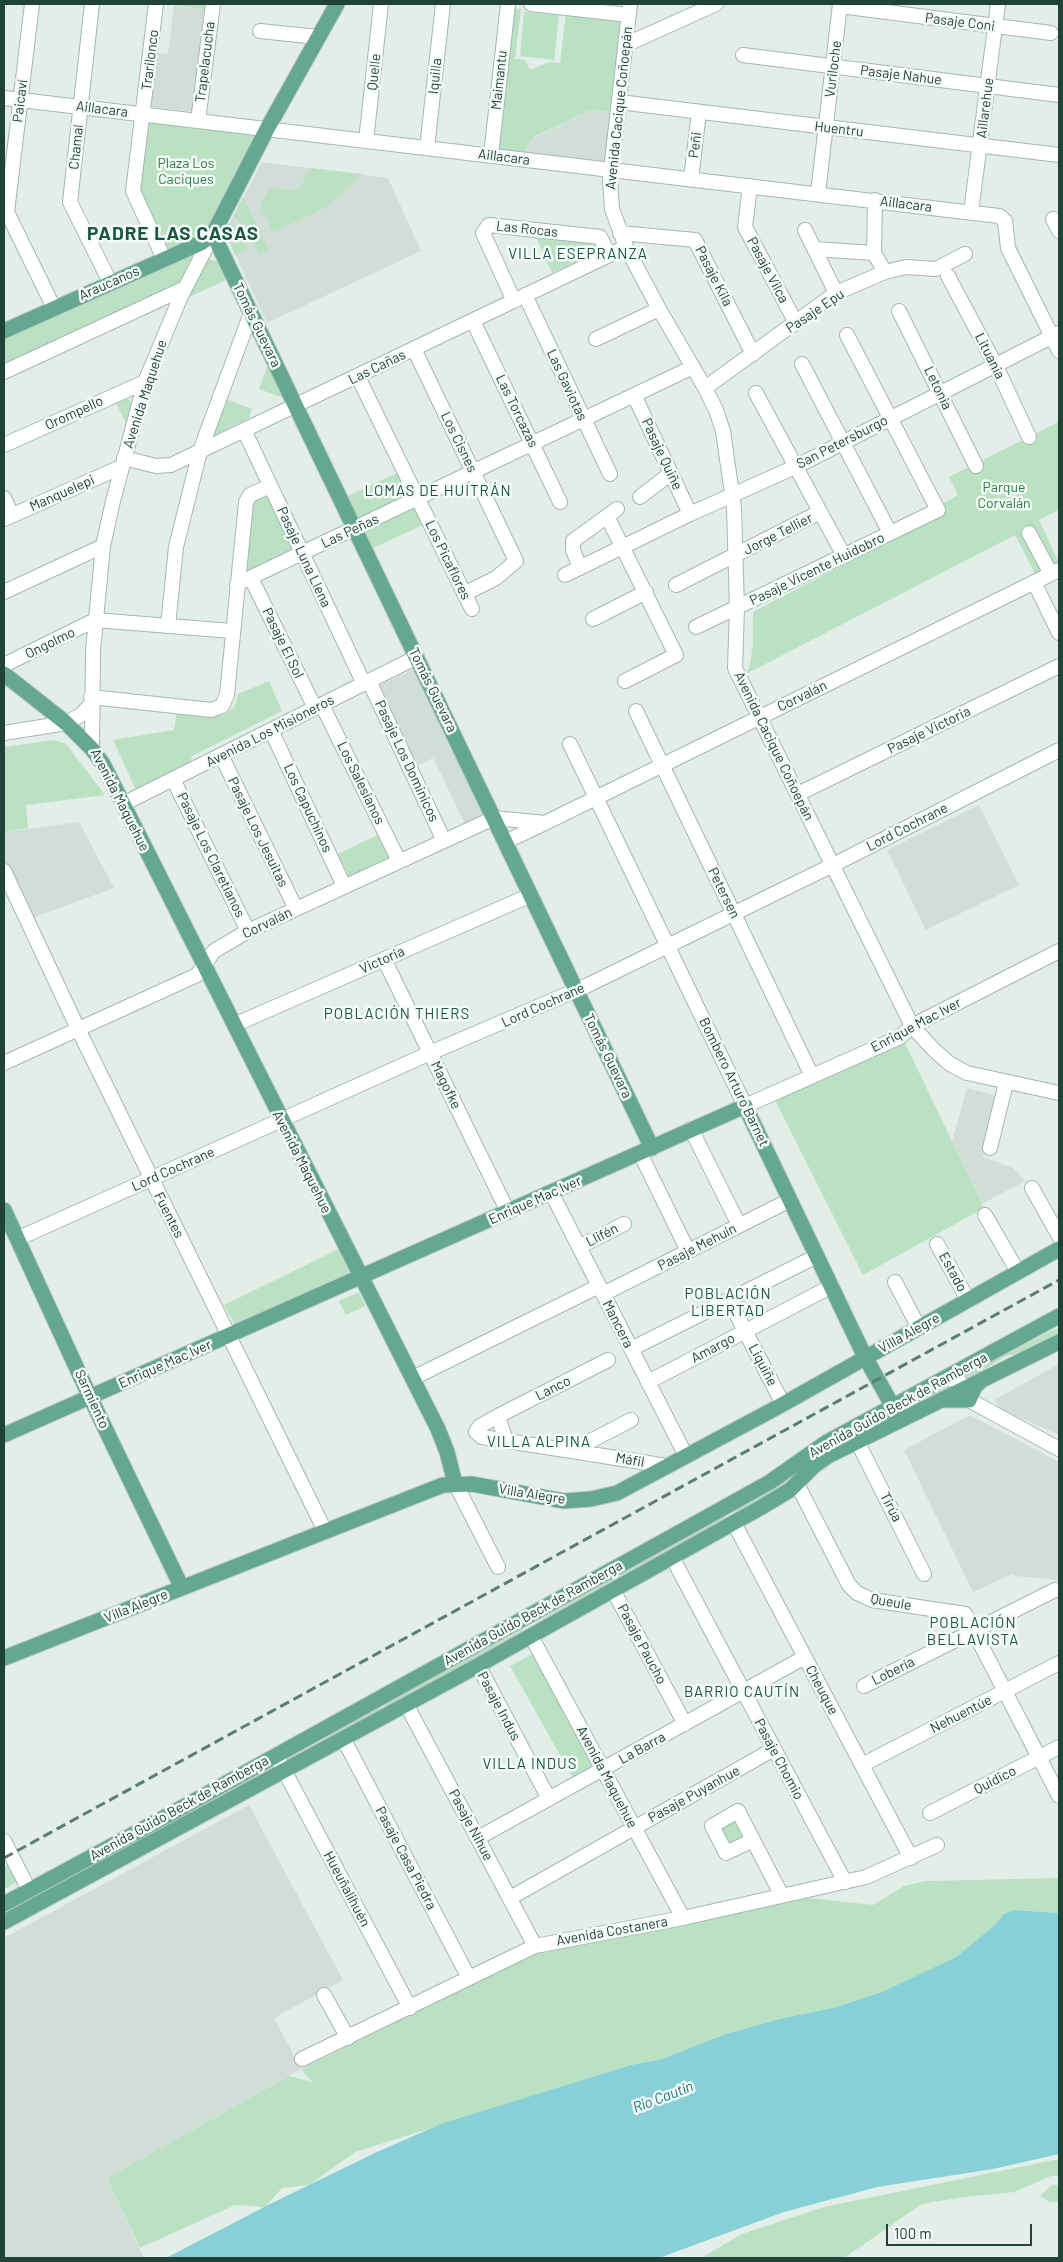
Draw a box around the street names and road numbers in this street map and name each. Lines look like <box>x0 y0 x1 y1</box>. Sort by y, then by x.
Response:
street label: Pasaje Coni <box>924 9 996 35</box>
street label: Trapelacucha <box>192 20 218 104</box>
street label: Avenida Cacique Coñoepán <box>602 26 636 190</box>
street label: Trarilonco <box>138 29 162 91</box>
street label: Vuriloche <box>821 40 845 98</box>
street label: Maimantu <box>488 49 510 111</box>
street label: Quelle <box>364 53 384 91</box>
street label: Iquilla <box>425 57 445 95</box>
street label: Pasaje Nahue <box>859 62 943 88</box>
street label: Aillarehue <box>973 77 997 139</box>
street label: Paicaví <box>9 79 31 123</box>
street label: Aillacara <box>75 97 129 121</box>
street label: Huentru <box>813 118 865 140</box>
street label: Chamal <box>65 124 87 170</box>
street label: Peñi <box>685 131 705 159</box>
street label: Aillacara <box>477 145 531 169</box>
street label: Aillacara <box>879 192 933 216</box>
street label: Las Rocas <box>495 217 559 241</box>
street label: Pasaje Vilca <box>744 234 792 306</box>
street label: Pasaje Kila <box>692 243 736 309</box>
street label: Araucanos <box>76 262 142 304</box>
street label: Tomás Guevara <box>229 280 285 370</box>
street label: Pasaje Epu <box>783 285 847 337</box>
street label: Lituania <box>971 330 1009 382</box>
street label: Avenida Maquehue <box>120 338 170 450</box>
street label: Las Cañas <box>346 346 408 388</box>
street label: Las Gaviotas <box>543 347 591 423</box>
street label: Letonia <box>920 364 956 412</box>
street label: Las Torcazas <box>492 372 542 450</box>
street label: Orompello <box>42 392 106 434</box>
street label: Los Cisnes <box>437 409 481 475</box>
street label: San Petersburgo <box>793 412 891 472</box>
street label: Pasaje Quiñe <box>638 416 686 492</box>
street label: Manquelepi <box>27 471 97 515</box>
street label: Pasaje Luna Llena <box>273 504 335 610</box>
street label: Jorge Tellier <box>741 509 815 559</box>
street label: Las Peñas <box>319 510 381 552</box>
street label: Los Picaflores <box>422 518 474 602</box>
street label: Pasaje Vicente Huidobro <box>747 529 887 609</box>
street label: Pasaje El Sol <box>259 605 307 681</box>
street label: Ongolmo <box>22 624 78 662</box>
street label: Tomás Guevara <box>405 645 461 735</box>
street label: Avenida Cacique Coñoepán <box>731 669 817 823</box>
street label: Corvalán <box>774 677 830 715</box>
street label: Avenida Los Misioneros <box>203 691 337 771</box>
street label: Pasaje Los Dominicos <box>371 698 443 824</box>
street label: Pasaje Victoria <box>885 703 973 757</box>
street label: Los Salesianos <box>334 739 388 827</box>
street label: Avenida Maquehue <box>87 746 153 854</box>
street label: Los Capuchinos <box>280 761 336 855</box>
street label: Pasaje Los Jesuitas <box>224 774 292 890</box>
street label: Pasaje Los Claretianos <box>173 790 249 920</box>
street label: Lord Cochrane <box>863 799 951 855</box>
street label: Petersen <box>704 865 744 921</box>
street label: Corvalán <box>239 904 295 942</box>
street label: Victoria <box>357 943 407 977</box>
street label: Lord Cochrane <box>499 979 587 1031</box>
street label: Enrique Mac Iver <box>868 994 964 1056</box>
street label: Tomás Guevara <box>580 1011 636 1101</box>
street label: Bombero Arturo Barnet <box>696 1015 772 1149</box>
street label: Magofke <box>427 1058 465 1112</box>
street label: Avenida Maquehue <box>269 1108 335 1216</box>
street label: Lord Cochrane <box>129 1143 217 1195</box>
street label: Enrique Mac Iver <box>486 1172 584 1228</box>
street label: Fuentes <box>150 1189 188 1241</box>
street label: Llifén <box>583 1220 621 1250</box>
street label: Pasaje Mehuín <box>655 1220 739 1274</box>
street label: Estado <box>935 1249 971 1295</box>
street label: Mancera <box>599 1297 637 1351</box>
street label: Villa Alegre <box>875 1309 943 1357</box>
street label: Amargo <box>688 1329 738 1367</box>
street label: Enrique Mac Iver <box>116 1336 214 1392</box>
street label: Liquiñe <box>745 1341 781 1389</box>
street label: Avenida Guido Beck de Ramberga <box>806 1349 990 1461</box>
street label: Sarmiento <box>71 1367 113 1431</box>
street label: Lanco <box>533 1372 573 1404</box>
street label: Máfil <box>614 1449 646 1471</box>
street label: Villa Alegre <box>497 1480 567 1508</box>
street label: Tirúa <box>876 1489 906 1525</box>
street label: Avenida Guido Beck de Ramberga <box>441 1557 625 1669</box>
street label: Villa Alegre <box>102 1586 170 1626</box>
street label: Queule <box>869 1590 913 1614</box>
street label: Pasaje Paucho <box>614 1601 670 1687</box>
street label: Lobería <box>869 1653 917 1689</box>
street label: Cheuque <box>802 1662 842 1718</box>
street label: Pasaje Indus <box>474 1669 524 1743</box>
street label: Nehuentúe <box>927 1691 995 1737</box>
street label: Pasaje Chomio <box>751 1716 807 1802</box>
street label: Avenida Maquehue <box>573 1723 641 1831</box>
street label: La Barra <box>616 1728 668 1768</box>
street label: Avenida Guido Beck de Ramberga <box>87 1752 271 1864</box>
street label: Pasaje Puyanhue <box>645 1762 743 1826</box>
street label: Quidico <box>971 1762 1019 1798</box>
street label: Pasaje Nihue <box>445 1786 497 1864</box>
street label: Pasaje Casa Piedra <box>372 1804 440 1912</box>
street label: Hueuñalihuén <box>320 1848 374 1930</box>
street label: Avenida Costanera <box>555 1913 669 1949</box>

